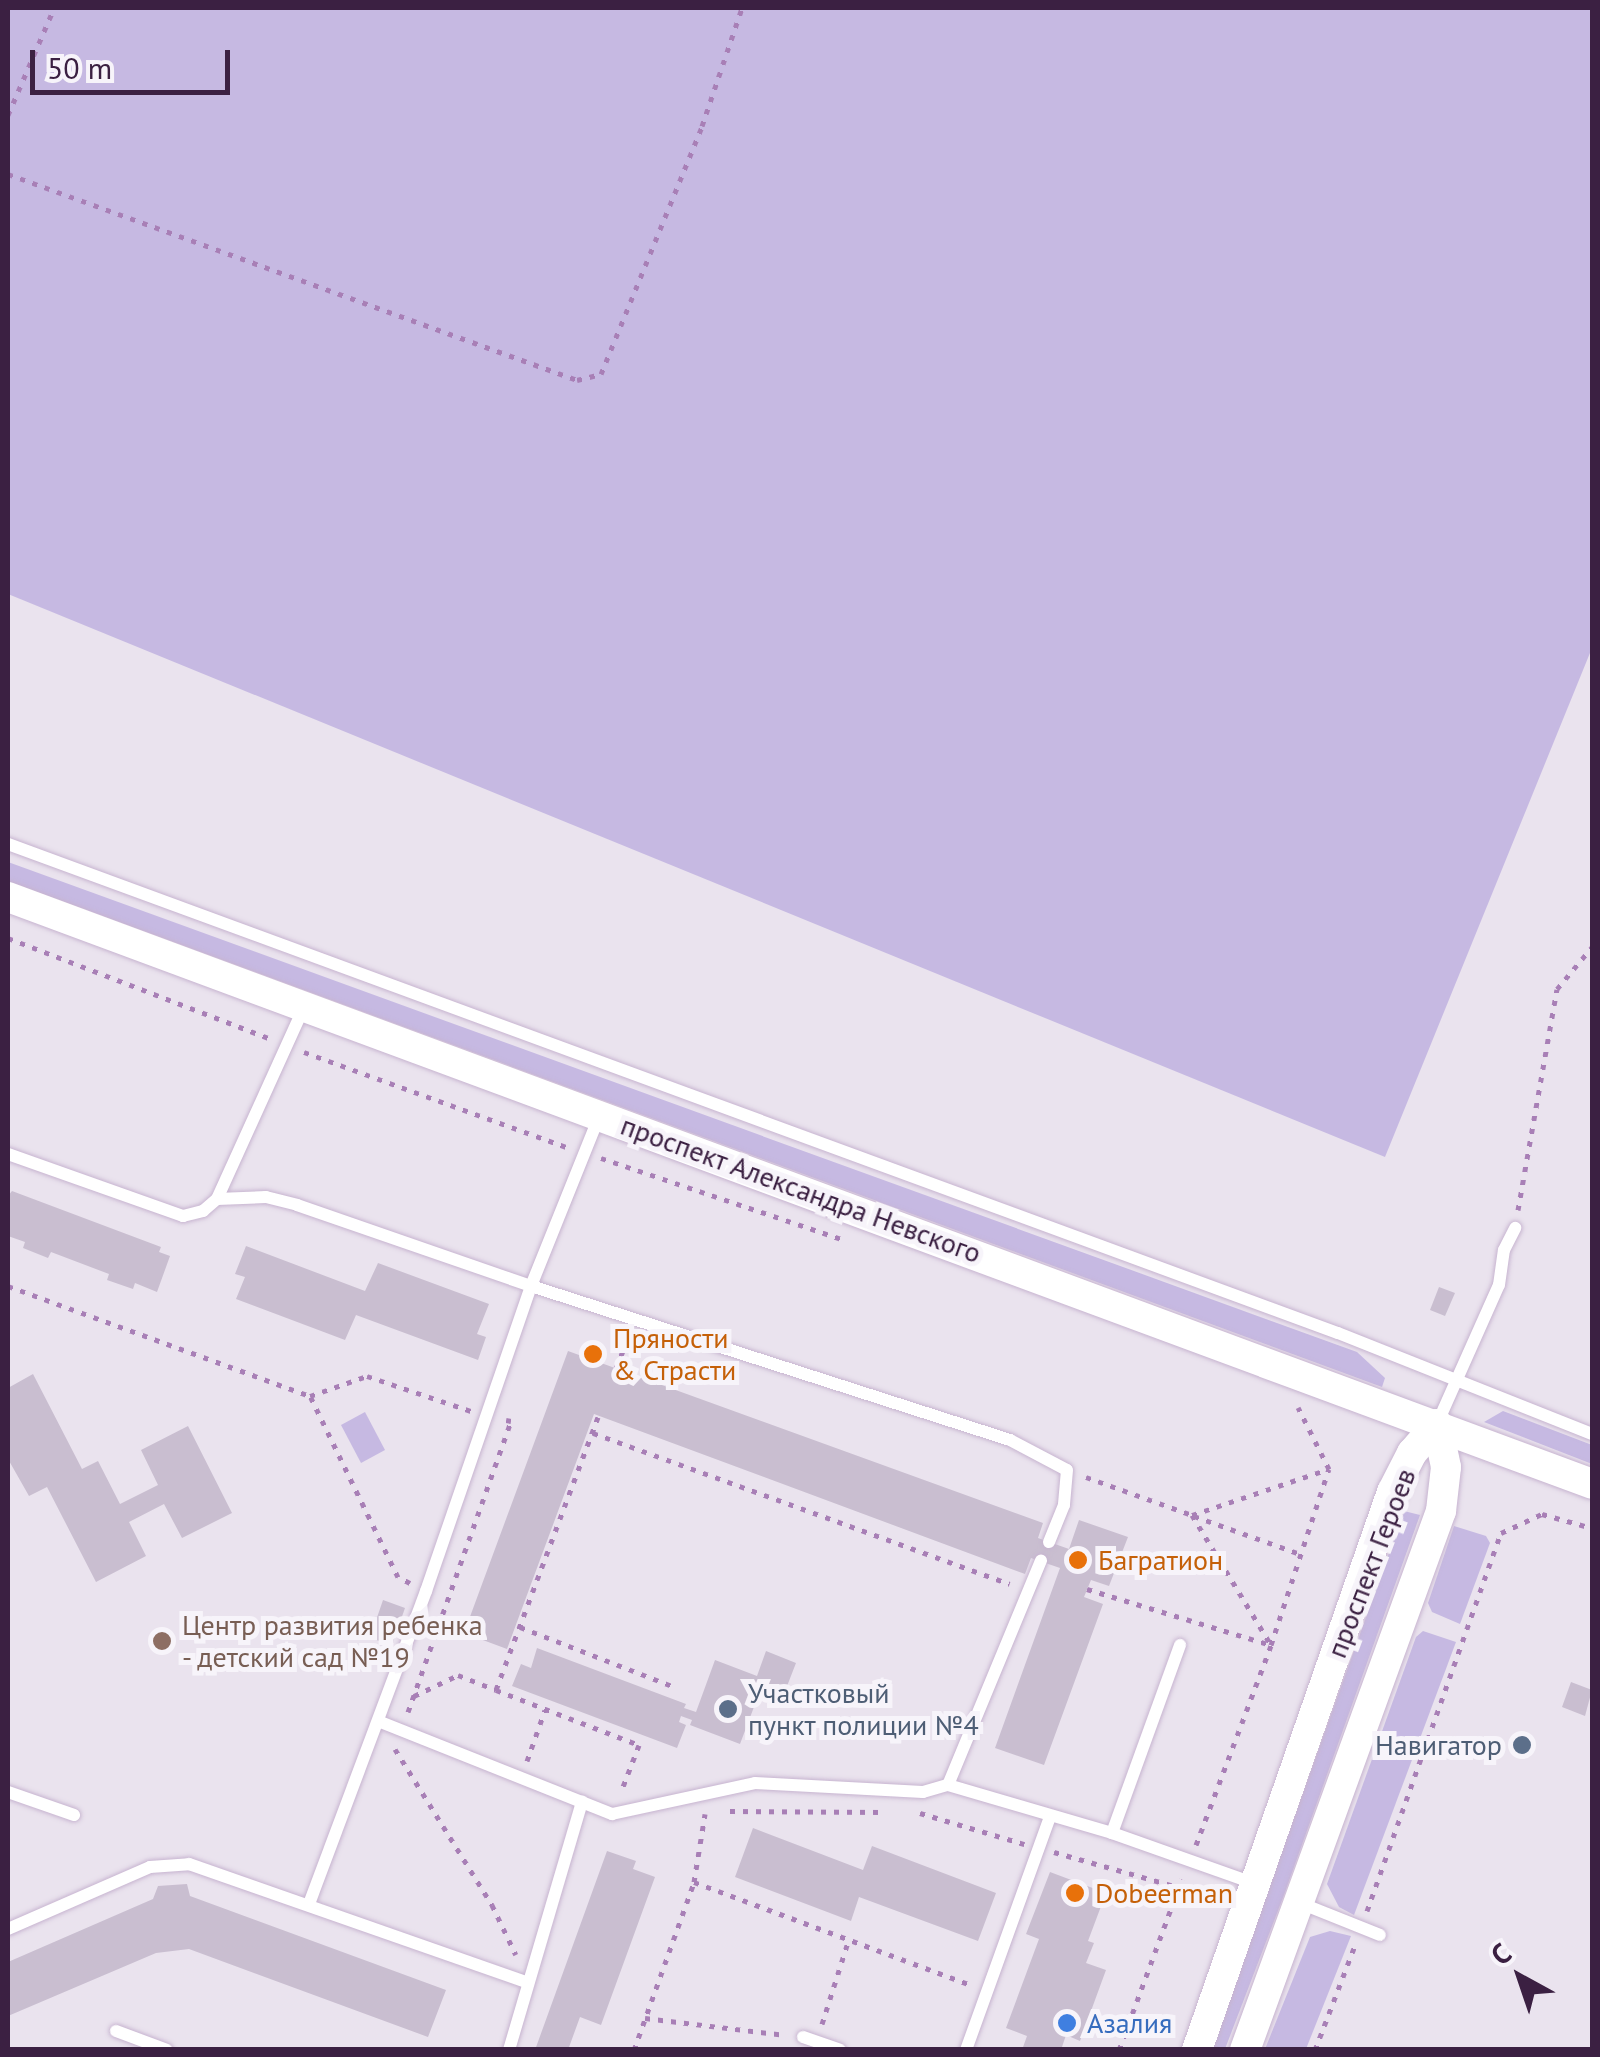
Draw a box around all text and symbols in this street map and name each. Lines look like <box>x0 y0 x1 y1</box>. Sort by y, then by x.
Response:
scale bar <box>35 30 235 92</box>
text: 50 m <box>47 48 112 87</box>
street label: проспект Александра Невского <box>616 1108 986 1270</box>
place label: Пряности & Страсти <box>613 1321 736 1387</box>
marker: Пряности & Страсти <box>582 1343 604 1365</box>
street label: проспект Героев <box>1319 1463 1423 1663</box>
place label: Багратион <box>1098 1543 1223 1577</box>
marker: Багратион <box>1067 1549 1089 1571</box>
place label: Центр развития ребенка - детский сад №19 <box>182 1608 483 1674</box>
marker: Центр развития ребенка - детский сад №19 <box>151 1630 173 1652</box>
place label: Участковый пункт полиции №4 <box>748 1676 980 1742</box>
marker: Участковый пункт полиции №4 <box>717 1698 739 1720</box>
place label: Навигатор <box>1375 1728 1502 1762</box>
marker: Навигатор <box>1511 1734 1533 1756</box>
place label: Dobeerman <box>1095 1876 1233 1910</box>
marker: Dobeerman <box>1064 1882 1086 1904</box>
north arrow <box>1470 1927 1570 2027</box>
text: С <box>1483 1934 1518 1973</box>
place label: Азалия <box>1087 2006 1172 2040</box>
marker: Азалия <box>1056 2012 1078 2034</box>

